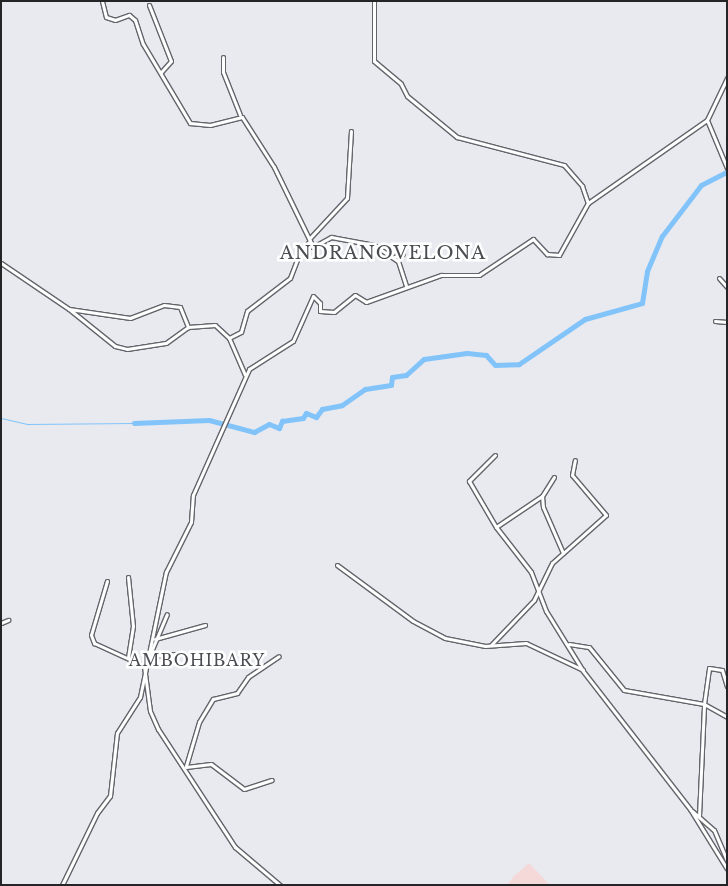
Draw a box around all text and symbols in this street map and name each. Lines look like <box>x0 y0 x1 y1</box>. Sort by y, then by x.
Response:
district label: ANDRANOVELONA <box>278 242 488 264</box>
district label: AMBOHIBARY <box>127 650 267 670</box>

